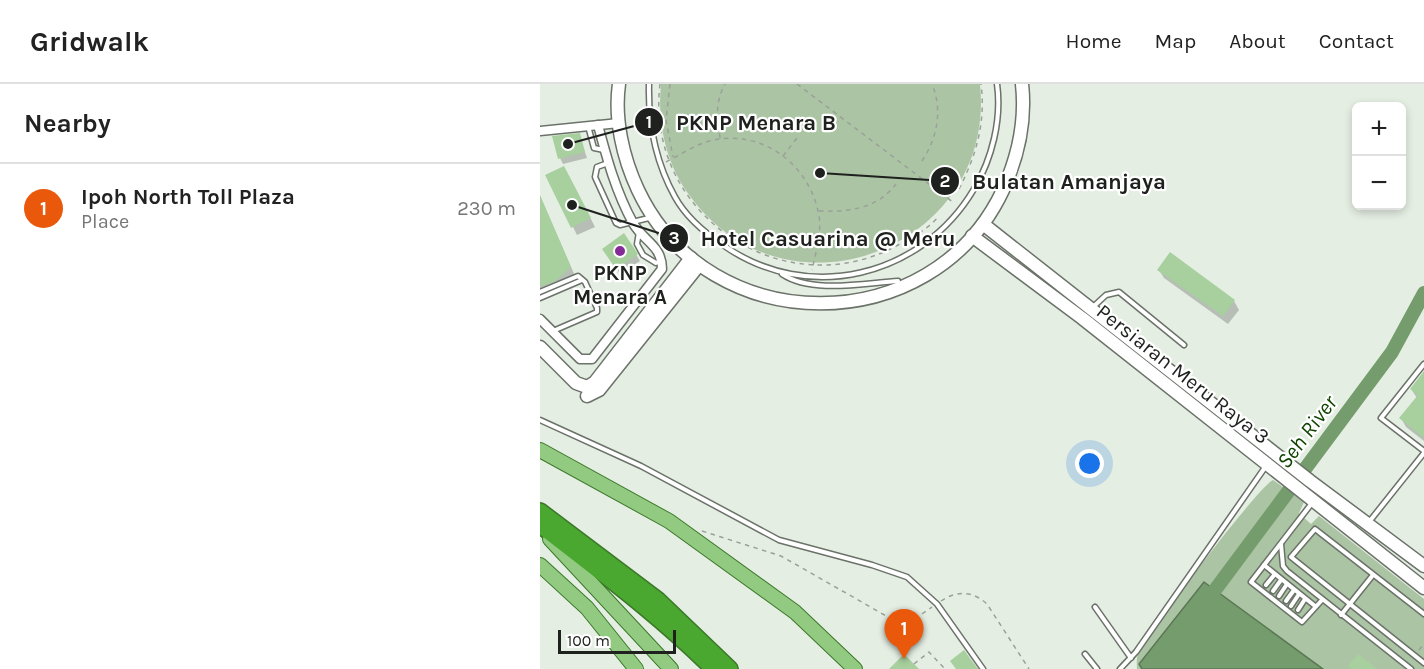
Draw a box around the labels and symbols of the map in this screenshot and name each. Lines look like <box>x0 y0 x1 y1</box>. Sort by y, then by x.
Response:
callout: PKNP Menara B <box>634 102 848 142</box>
text: PKNP Menara B <box>676 110 836 136</box>
text: 1 <box>646 111 652 133</box>
callout: Bulatan Amanjaya <box>930 161 1178 201</box>
text: Bulatan Amanjaya <box>972 169 1166 195</box>
text: 2 <box>940 170 950 192</box>
callout: Hotel Casuarina @ Meru <box>659 218 968 258</box>
text: Hotel Casuarina @ Meru <box>700 226 956 252</box>
text: 3 <box>668 227 680 249</box>
marker: PKNP Menara A <box>613 244 627 258</box>
place label: PKNP Menara A <box>573 261 667 309</box>
street label: Persiaran Meru Raya 3 <box>1092 299 1274 449</box>
water label: Seh River <box>1271 389 1344 474</box>
your location <box>1075 449 1104 478</box>
pin: 1 <box>884 610 924 659</box>
scale bar <box>558 627 676 654</box>

